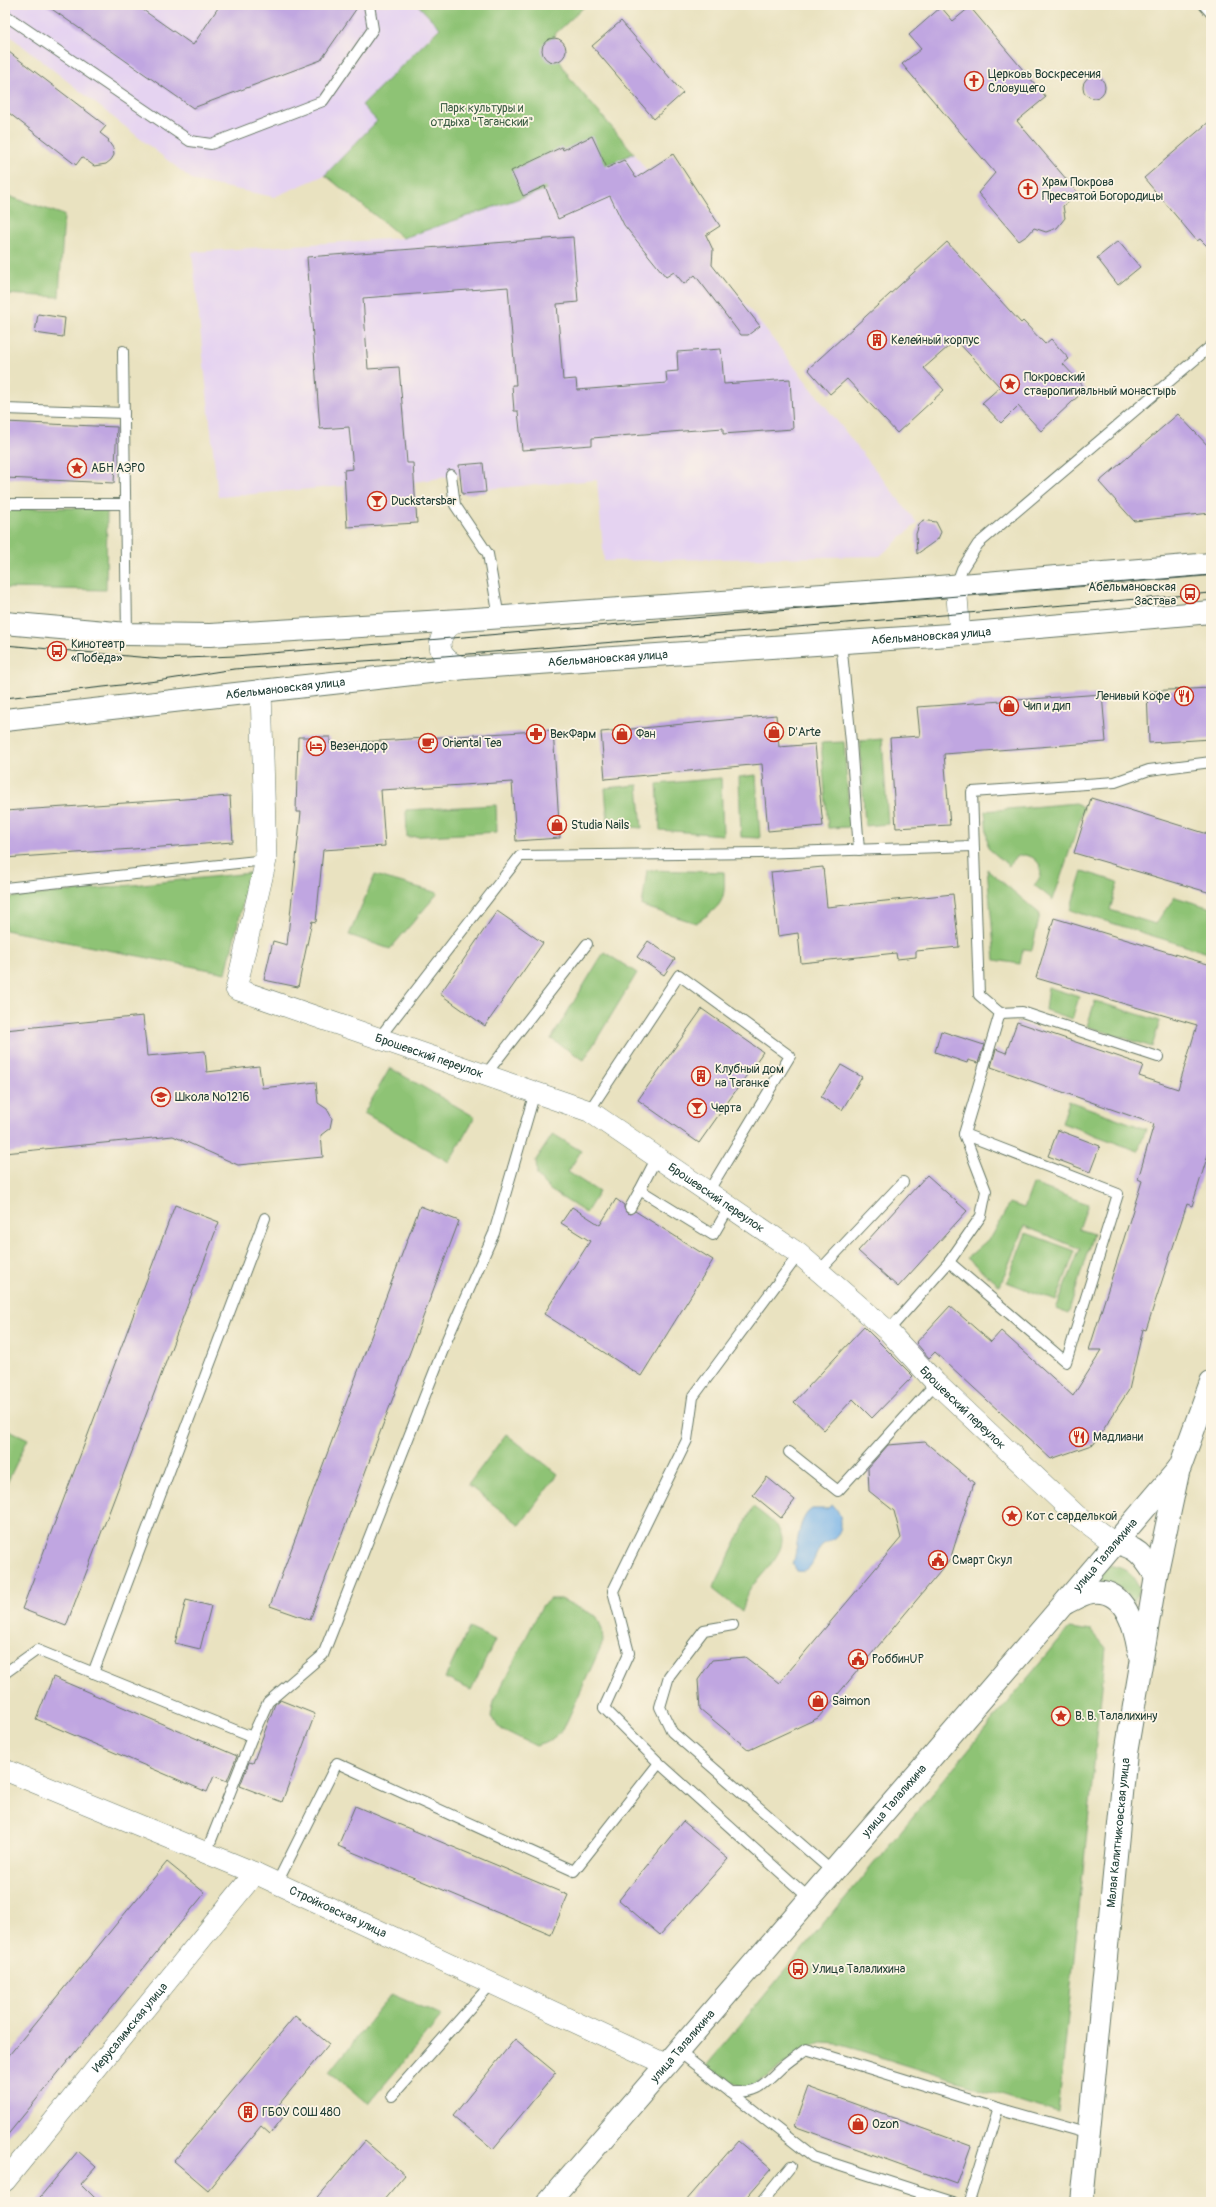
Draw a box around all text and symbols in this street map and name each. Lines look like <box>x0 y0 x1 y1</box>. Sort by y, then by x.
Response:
place label: Церковь Воскресения Словущего <box>988 67 1101 96</box>
church icon: Церковь Воскресения Словущего <box>963 70 985 92</box>
park label: Парк культуры и отдыха "Таганский" <box>431 101 533 130</box>
place label: Храм Покрова Пресвятой Богородицы <box>1042 175 1164 204</box>
church icon: Храм Покрова Пресвятой Богородицы <box>1017 178 1039 200</box>
building icon: Келейный корпус <box>866 329 888 351</box>
place label: Келейный корпус <box>891 333 980 348</box>
place label: Покровский ставропигиальный монастырь <box>1024 370 1177 399</box>
place icon: Покровский ставропигиальный монастырь <box>999 373 1021 395</box>
place icon: АБН АЭРО <box>66 457 88 479</box>
place label: АБН АЭРО <box>91 461 145 476</box>
bar icon: Duckstarsbar <box>366 490 388 512</box>
place label: Duckstarsbar <box>391 494 457 509</box>
place label: Абельмановская Застава <box>1088 580 1176 609</box>
bus stop icon: Абельмановская Застава <box>1179 583 1201 605</box>
street label: Абельмановская улица <box>870 624 992 648</box>
place label: Кинотеатр «Победа» <box>71 637 125 666</box>
bus stop icon: Кинотеатр «Победа» <box>46 640 68 662</box>
street label: Абельмановская улица <box>547 647 669 670</box>
street label: Абельмановская улица <box>225 675 346 703</box>
restaurant icon: Ленивый Кофе <box>1173 685 1195 707</box>
place label: Ленивый Кофе <box>1095 689 1170 704</box>
shop icon: Чип и дип <box>998 695 1020 717</box>
place label: Чип и дип <box>1023 699 1071 714</box>
shop icon: D'Arte <box>763 721 785 743</box>
pharmacy icon: ВекФарм <box>525 723 547 745</box>
shop icon: Фан <box>611 723 633 745</box>
place label: D'Arte <box>788 725 821 740</box>
place label: ВекФарм <box>550 727 596 742</box>
place label: Фан <box>636 727 656 742</box>
cafe icon: Oriental Tea <box>417 732 439 754</box>
hotel icon: Везендорф <box>305 735 327 757</box>
place label: Oriental Tea <box>442 736 502 751</box>
place label: Везендорф <box>330 739 388 754</box>
shop icon: Studia Nails <box>546 814 568 836</box>
place label: Studia Nails <box>571 818 630 833</box>
street label: Брошевский переулок <box>373 1031 485 1082</box>
place label: Клубный дом на Таганке <box>715 1062 784 1091</box>
building icon: Клубный дом на Таганке <box>690 1065 712 1087</box>
school or university icon: Школа №1216 <box>150 1086 172 1108</box>
place label: Школа №1216 <box>175 1090 250 1105</box>
bar icon: Черта <box>686 1097 708 1119</box>
place label: Черта <box>711 1101 742 1116</box>
street label: Брошевский переулок <box>665 1160 767 1236</box>
street label: Брошевский переулок <box>916 1363 1009 1453</box>
restaurant icon: Мадлиани <box>1068 1426 1090 1448</box>
place label: Мадлиани <box>1093 1430 1144 1445</box>
place icon: Кот с сарделькой <box>1001 1505 1023 1527</box>
place label: Кот с сарделькой <box>1026 1509 1118 1524</box>
street label: улица Талалихина <box>1070 1515 1141 1596</box>
public building icon: Смарт Скул <box>927 1549 949 1571</box>
place label: Смарт Скул <box>952 1553 1012 1568</box>
public building icon: РоббинUP <box>847 1648 869 1670</box>
place label: РоббинUP <box>872 1652 924 1667</box>
shop icon: Saimon <box>807 1690 829 1712</box>
place label: Saimon <box>832 1694 870 1709</box>
place icon: В. В. Талалихину <box>1050 1705 1072 1727</box>
place label: В. В. Талалихину <box>1075 1709 1157 1724</box>
street label: Малая Калитниковская улица <box>1104 1757 1134 1908</box>
street label: улица Талалихина <box>858 1761 930 1841</box>
street label: Стройковская улица <box>287 1883 389 1941</box>
bus stop icon: Улица Талалихина <box>787 1958 809 1980</box>
place label: Улица Талалихина <box>812 1962 906 1977</box>
street label: Иерусалимская улица <box>89 1979 171 2076</box>
street label: улица Талалихина <box>647 2007 719 2087</box>
building icon: ГБОУ СОШ 480 <box>237 2101 259 2123</box>
place label: ГБОУ СОШ 480 <box>262 2105 341 2120</box>
shop icon: Ozon <box>847 2113 869 2135</box>
place label: Ozon <box>872 2117 899 2132</box>

